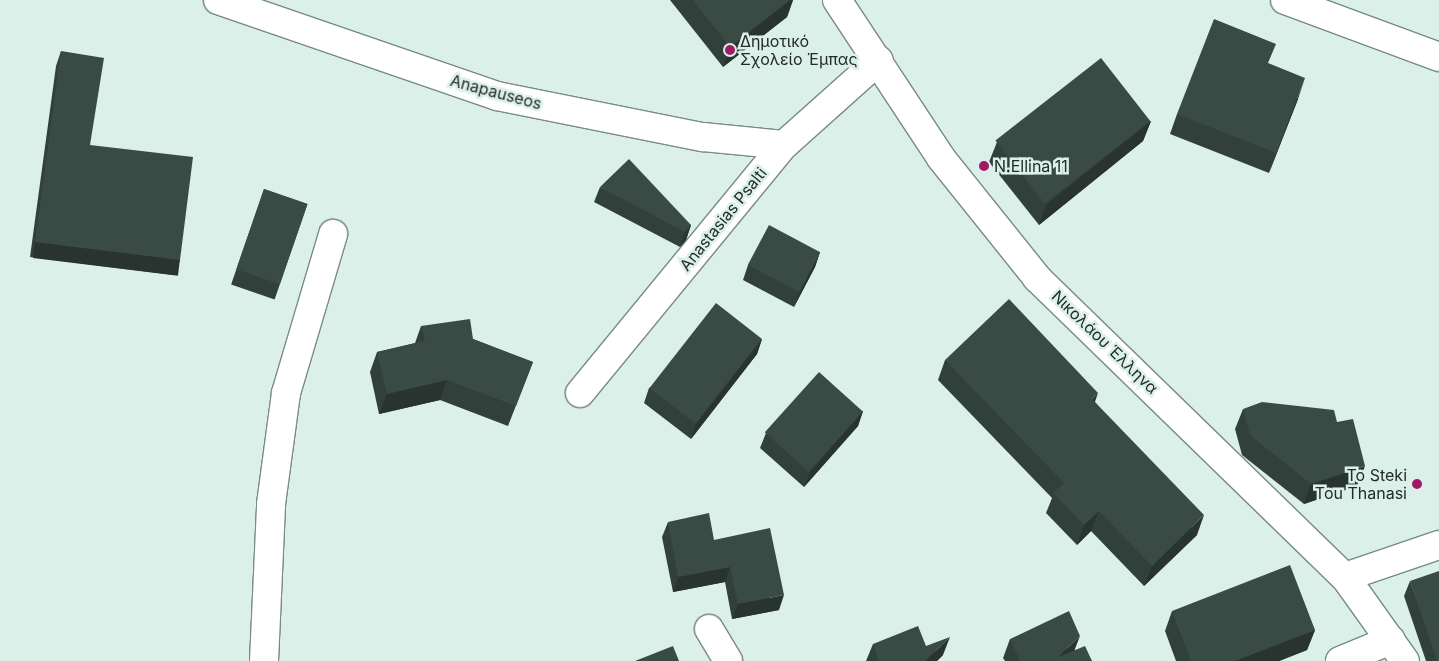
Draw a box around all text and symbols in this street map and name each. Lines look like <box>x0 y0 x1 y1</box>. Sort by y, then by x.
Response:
place label: Δημοτικό Σχολείο Έμπας <box>740 31 858 69</box>
marker: Δημοτικό Σχολείο Έμπας <box>724 44 736 56</box>
street label: Anapauseos <box>448 71 544 113</box>
place label: N.Ellina 11 <box>994 156 1068 176</box>
marker: N.Ellina 11 <box>978 160 990 172</box>
street label: Anastasias Psalti <box>675 163 771 275</box>
street label: Νικολάου Έλληνα <box>1048 286 1162 398</box>
place label: To Steki Tou Thanasi <box>1315 465 1407 503</box>
marker: To Steki Tou Thanasi <box>1411 478 1423 490</box>

